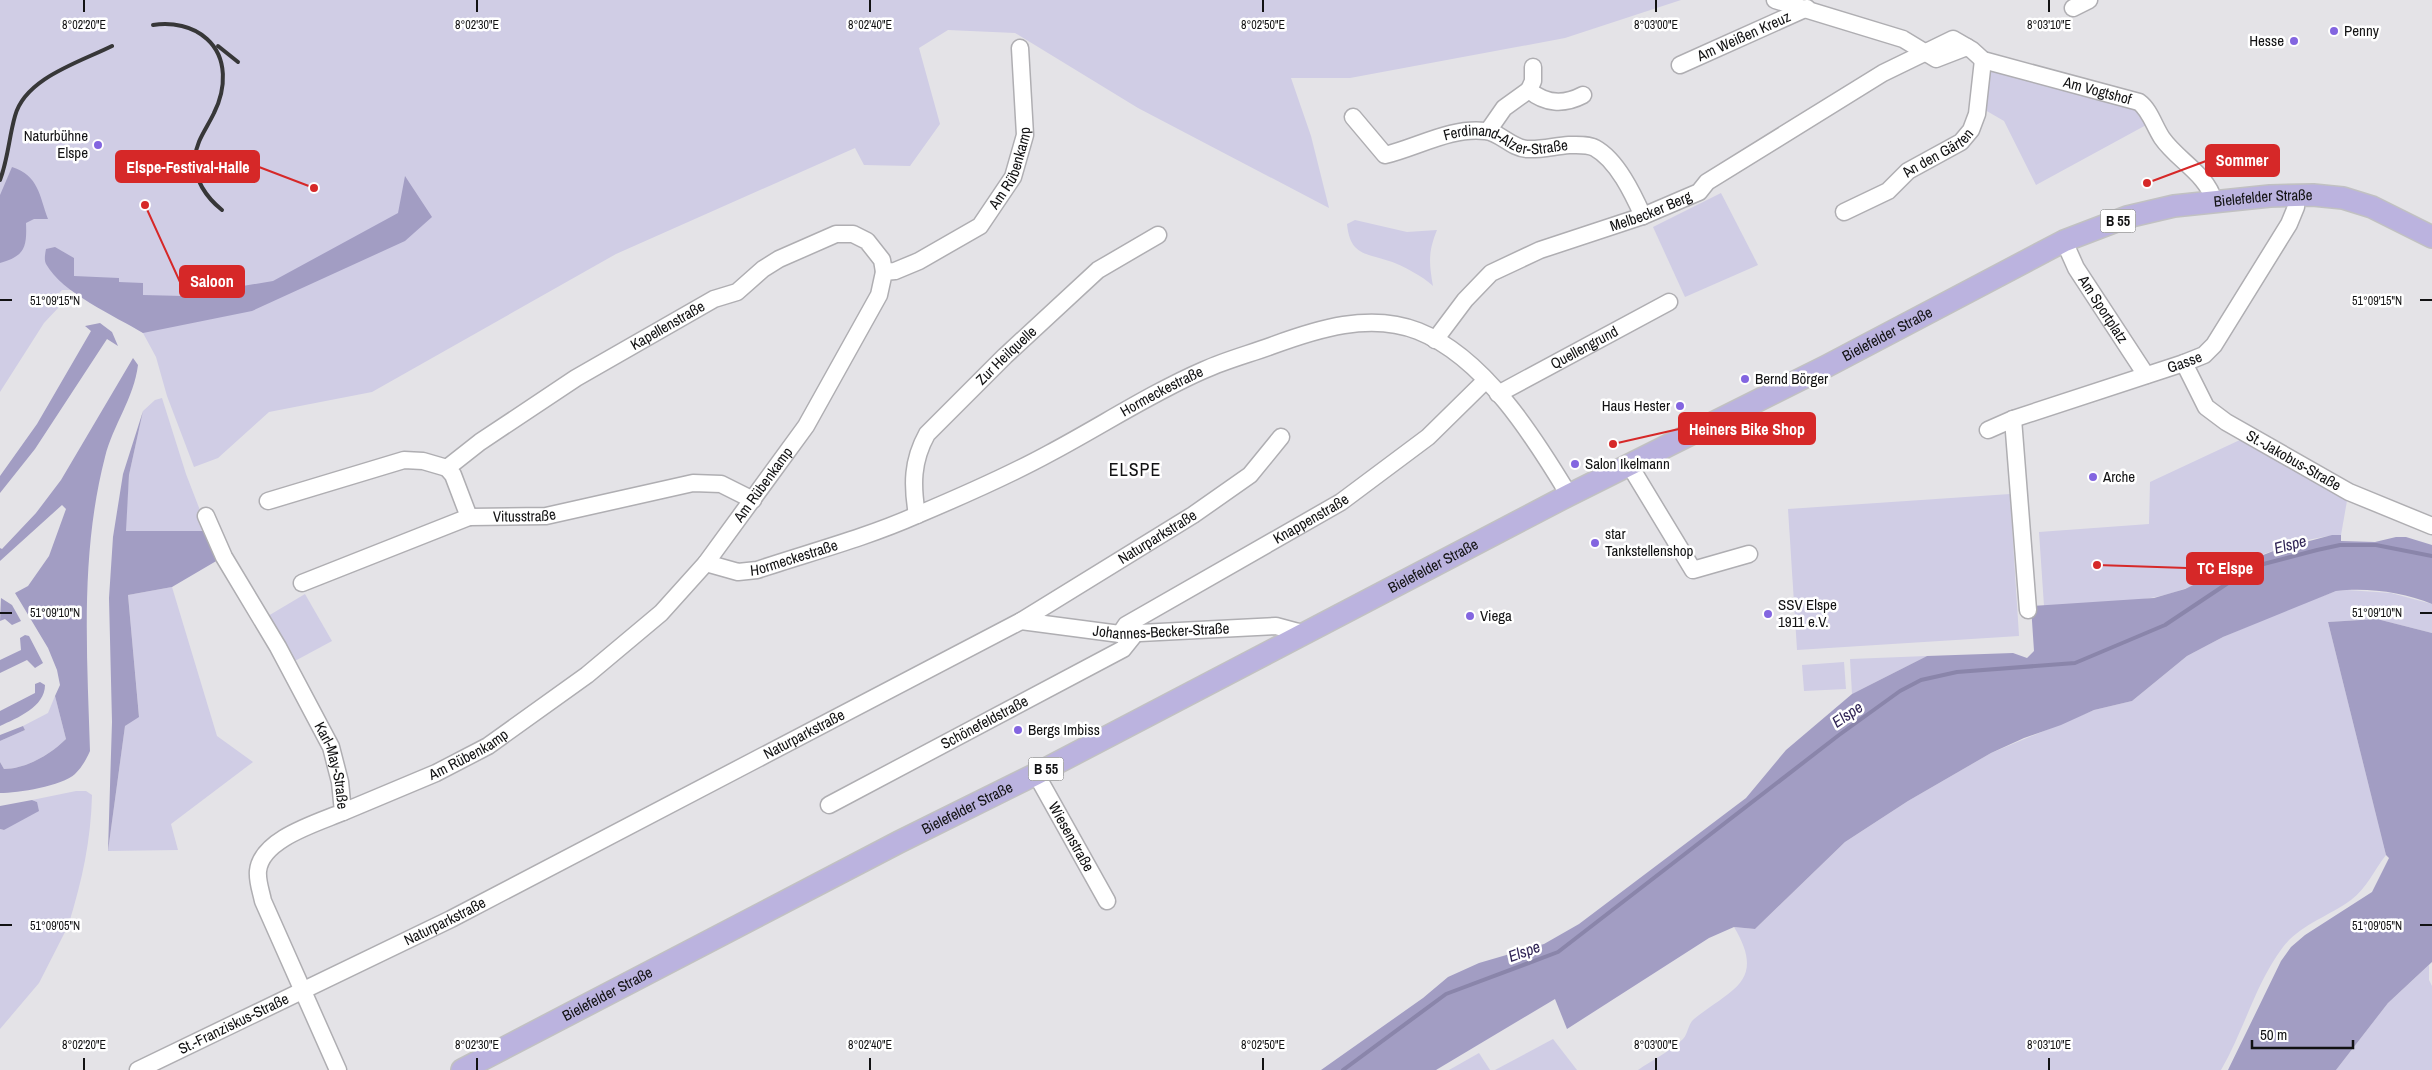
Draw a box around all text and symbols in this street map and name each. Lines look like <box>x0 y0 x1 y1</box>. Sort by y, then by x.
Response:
street label: Am Weißen Kreuz <box>1693 6 1794 66</box>
text: 8°02'20"E <box>62 17 106 33</box>
text: 8°02'30"E <box>455 17 499 33</box>
text: 8°02'40"E <box>848 17 892 33</box>
text: 8°02'50"E <box>1241 17 1285 33</box>
text: 8°03'00"E <box>1634 17 1678 33</box>
text: 8°03'10"E <box>2027 17 2071 33</box>
place label: Penny <box>2344 20 2380 41</box>
marker: Penny <box>2328 25 2340 37</box>
place label: Hesse <box>2249 30 2284 51</box>
marker: Hesse <box>2288 35 2300 47</box>
street label: Am Vogtshof <box>2060 71 2135 110</box>
street label: Ferdinand-Alzer-Straße <box>1441 119 1569 159</box>
street label: An den Gärten <box>1896 124 1978 182</box>
place label: Naturbühne Elspe <box>24 125 88 163</box>
street label: Am Rübenkamp <box>983 126 1035 214</box>
marker: Naturbühne Elspe <box>92 139 104 151</box>
callout: Sommer <box>2206 145 2279 176</box>
text: Sommer <box>2216 149 2269 171</box>
callout: Elspe-Festival-Halle <box>116 151 259 182</box>
text: Elspe-Festival-Halle <box>126 156 250 178</box>
street label: Bielefelder Straße <box>2212 184 2313 212</box>
street label: Melbecker Berg <box>1607 185 1695 236</box>
road number: B 55 <box>2100 210 2136 232</box>
callout: Saloon <box>180 266 244 297</box>
text: Saloon <box>190 270 234 292</box>
street label: Am Sportplatz <box>2073 270 2133 347</box>
text: 51°09'15"N <box>30 293 80 309</box>
text: 51°09'15"N <box>2352 293 2402 309</box>
street label: Kapellenstraße <box>626 295 709 355</box>
street label: Bielefelder Straße <box>1838 301 1936 366</box>
street label: Quellengrund <box>1547 320 1622 374</box>
street label: Zur Heilquelle <box>971 321 1041 389</box>
street label: Gasse <box>2164 346 2205 378</box>
street label: Hormeckestraße <box>1116 361 1206 421</box>
place label: Bernd Börger <box>1755 368 1828 389</box>
marker: Bernd Börger <box>1739 373 1751 385</box>
place label: Haus Hester <box>1602 395 1670 416</box>
marker: Haus Hester <box>1674 400 1686 412</box>
callout: Heiners Bike Shop <box>1679 413 1815 444</box>
text: Heiners Bike Shop <box>1689 418 1805 440</box>
street label: St.-Jakobus-Straße <box>2243 425 2345 495</box>
street label: Am Rübenkamp <box>728 442 797 527</box>
place label: Salon Ikelmann <box>1585 453 1670 474</box>
district label: ELSPE <box>1109 457 1161 482</box>
marker: Salon Ikelmann <box>1569 458 1581 470</box>
place label: Arche <box>2102 466 2135 487</box>
marker: Arche <box>2087 471 2099 483</box>
street label: Knappenstraße <box>1269 489 1353 549</box>
street label: Vitusstraße <box>493 503 558 527</box>
street label: Naturparkstraße <box>1114 504 1201 569</box>
place label: star Tankstellenshop <box>1605 523 1694 561</box>
water label: Elspe <box>2271 529 2309 559</box>
street label: Bielefelder Straße <box>1384 533 1482 598</box>
street label: Hormeckestraße <box>749 534 840 581</box>
marker: star Tankstellenshop <box>1589 537 1601 549</box>
callout: TC Elspe <box>2187 553 2263 584</box>
text: TC Elspe <box>2197 557 2253 579</box>
place label: SSV Elspe 1911 e.V. <box>1778 594 1837 632</box>
text: 51°09'10"N <box>30 605 80 621</box>
place label: Viega <box>1480 605 1512 626</box>
text: 51°09'10"N <box>2352 605 2402 621</box>
marker: SSV Elspe 1911 e.V. <box>1762 608 1774 620</box>
marker: Viega <box>1464 610 1476 622</box>
street label: Johannes-Becker-Straße <box>1092 617 1230 644</box>
street label: Schönefeldstraße <box>937 690 1032 754</box>
water label: Elspe <box>1827 696 1867 732</box>
street label: Naturparkstraße <box>760 704 848 764</box>
street label: Karl-May-Straße <box>309 718 354 810</box>
place label: Bergs Imbiss <box>1028 719 1100 740</box>
street label: Am Rübenkamp <box>424 724 512 785</box>
marker: Bergs Imbiss <box>1012 724 1024 736</box>
road number: B 55 <box>1028 758 1064 781</box>
street label: Bielefelder Straße <box>918 776 1016 839</box>
street label: Wiesenstraße <box>1044 798 1100 875</box>
street label: Naturparkstraße <box>400 892 489 950</box>
text: 51°09'05"N <box>30 918 80 934</box>
text: 51°09'05"N <box>2352 918 2402 934</box>
water label: Elspe <box>1505 935 1543 967</box>
street label: Bielefelder Straße <box>558 961 656 1026</box>
street label: St.-Franziskus-Straße <box>174 988 292 1059</box>
scale bar <box>2252 1018 2353 1050</box>
text: 50 m <box>2260 1024 2287 1045</box>
text: 8°02'20"E <box>62 1037 106 1053</box>
text: 8°02'30"E <box>455 1037 499 1053</box>
text: 8°02'40"E <box>848 1037 892 1053</box>
text: 8°02'50"E <box>1241 1037 1285 1053</box>
text: 8°03'00"E <box>1634 1037 1678 1053</box>
text: 8°03'10"E <box>2027 1037 2071 1053</box>

